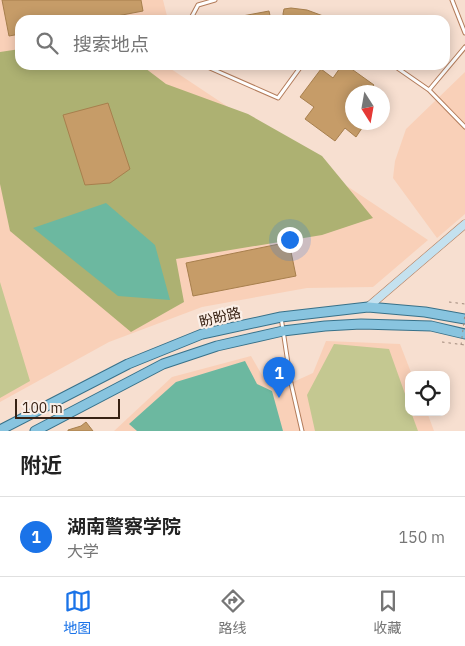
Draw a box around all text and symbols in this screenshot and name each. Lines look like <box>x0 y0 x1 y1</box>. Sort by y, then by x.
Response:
search box <box>15 15 450 70</box>
icon: search <box>33 29 61 57</box>
text: 搜索地点 <box>73 32 149 56</box>
north arrow <box>345 85 390 130</box>
your location <box>277 227 303 253</box>
street label: 盼盼路 <box>197 303 243 331</box>
pin: 1 <box>263 357 295 398</box>
map controls <box>405 371 450 416</box>
button: locate <box>405 371 450 416</box>
scale bar <box>15 396 120 419</box>
text: 100 m <box>22 399 63 417</box>
text: 附近 <box>20 451 62 479</box>
text: 湖南警察学院 <box>67 514 181 538</box>
text: 1 <box>31 527 41 547</box>
text: 150 m <box>398 527 445 547</box>
text: 大学 <box>67 541 99 561</box>
tab: 地图 <box>64 587 92 637</box>
tab: 路线 <box>219 587 247 637</box>
tab: 收藏 <box>374 587 402 637</box>

